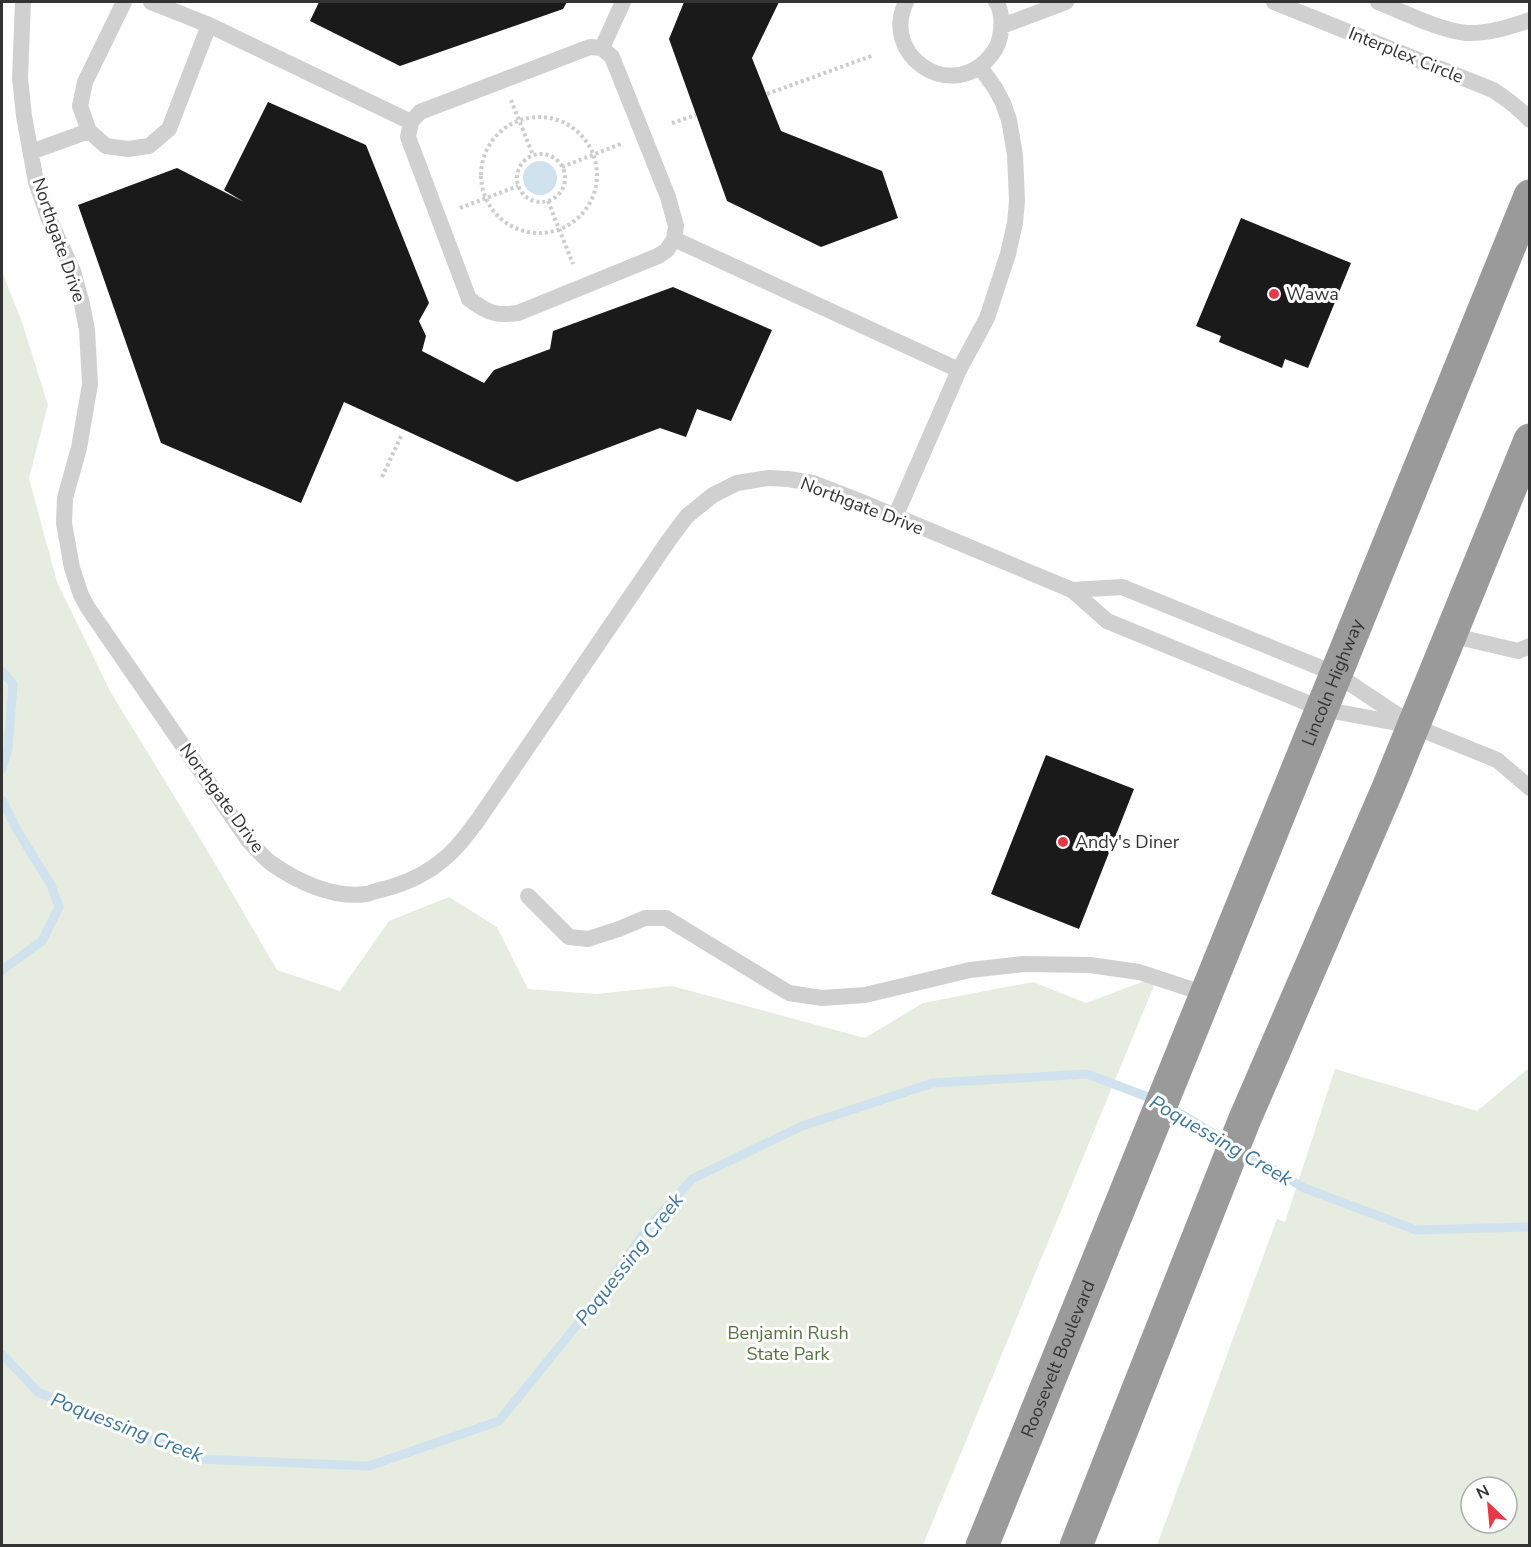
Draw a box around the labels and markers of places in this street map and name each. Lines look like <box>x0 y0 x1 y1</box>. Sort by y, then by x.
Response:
place label: Wawa <box>1286 282 1339 306</box>
marker: Wawa <box>1267 287 1281 301</box>
place label: Andy's Diner <box>1075 830 1180 854</box>
marker: Andy's Diner <box>1056 835 1070 849</box>

